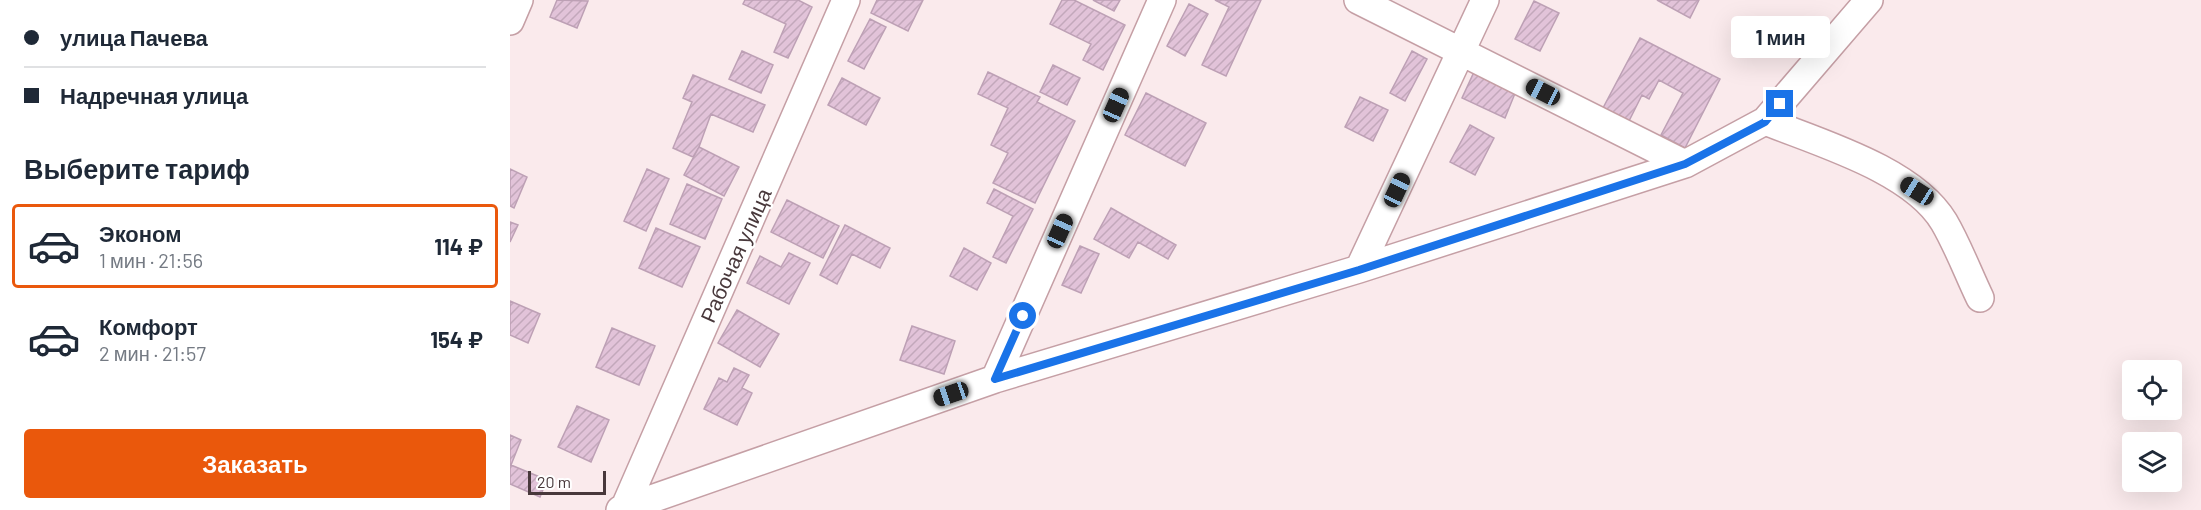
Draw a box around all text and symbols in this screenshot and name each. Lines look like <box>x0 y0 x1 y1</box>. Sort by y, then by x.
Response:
callout: 1 мин <box>1730 17 1830 59</box>
text: улица Пачева <box>60 24 208 50</box>
text: 1 мин <box>1755 25 1806 49</box>
car <box>1523 76 1563 108</box>
text: Надречная улица <box>60 82 248 108</box>
car <box>1100 85 1132 125</box>
route end <box>1766 90 1793 117</box>
text: Выберите тариф <box>24 152 250 184</box>
car <box>1381 170 1413 210</box>
car <box>1897 174 1937 208</box>
street label: Рабочая улица <box>694 184 776 326</box>
car <box>1044 211 1076 251</box>
icon: car <box>27 219 81 273</box>
text: Эконом <box>99 220 182 246</box>
text: 114 ₽ <box>434 233 483 259</box>
text: 1 мин · 21:56 <box>99 248 203 272</box>
route start <box>1009 302 1036 329</box>
icon: car <box>27 312 81 366</box>
text: Комфорт <box>99 313 198 339</box>
text: 154 ₽ <box>430 326 483 352</box>
text: 2 мин · 21:57 <box>99 341 206 365</box>
map controls <box>2122 360 2182 492</box>
button: locate <box>2122 360 2182 420</box>
car <box>931 380 971 408</box>
button: Заказать <box>24 429 486 498</box>
button: layers <box>2122 432 2182 492</box>
scale bar <box>528 468 606 496</box>
text: 20 m <box>537 472 571 491</box>

